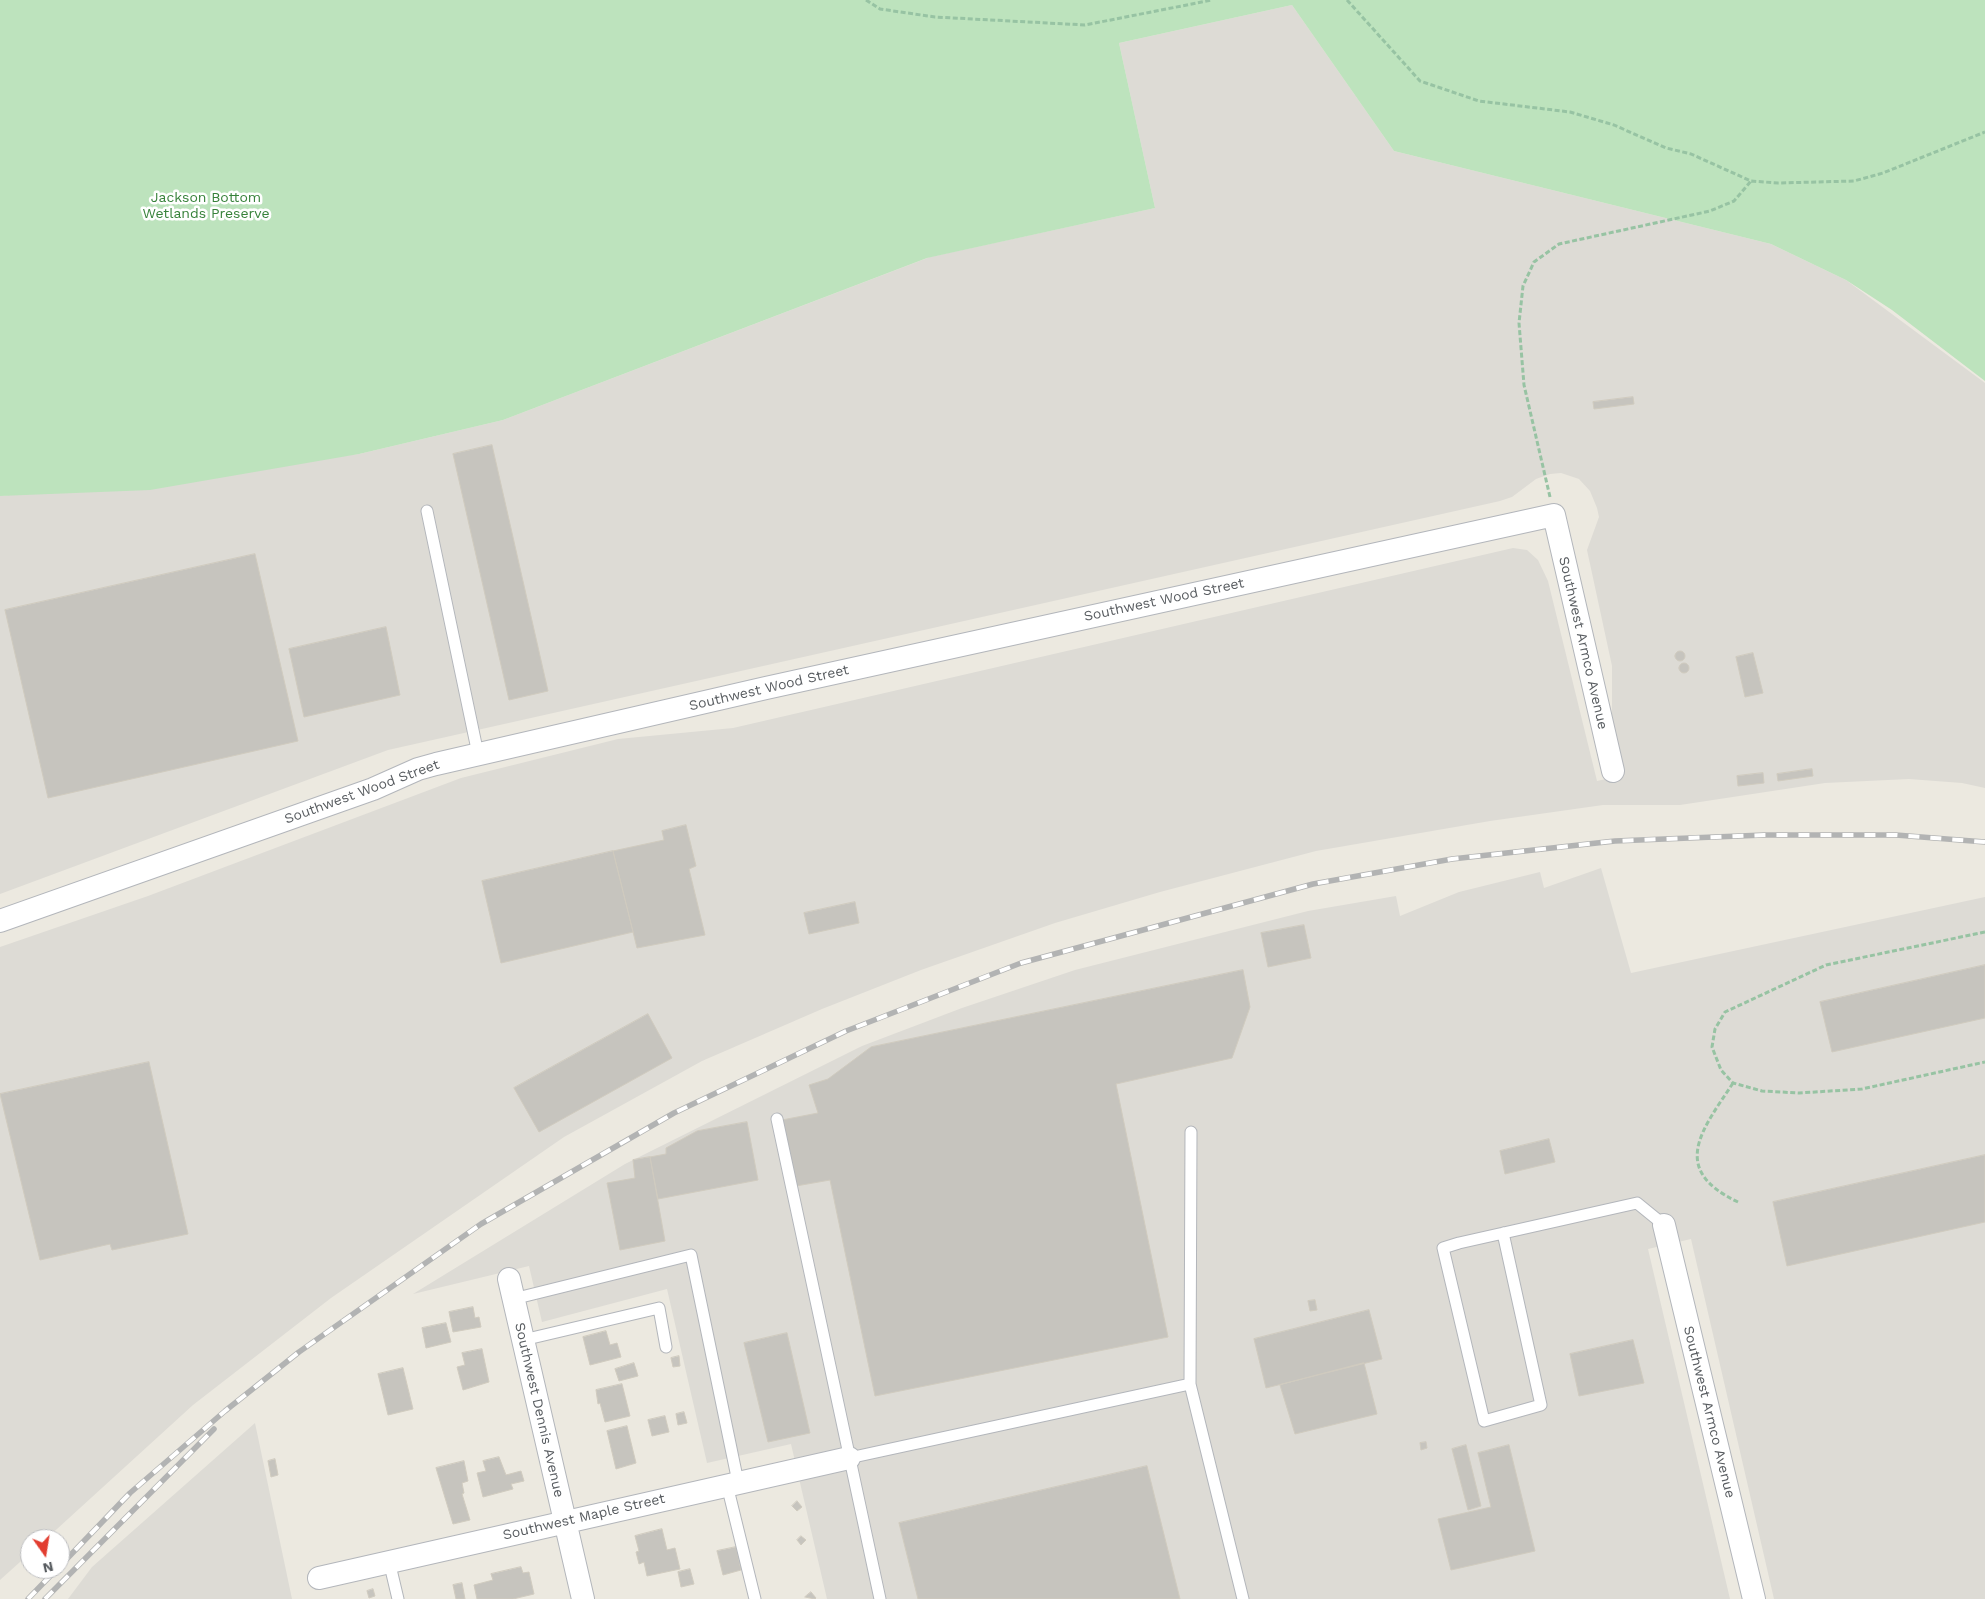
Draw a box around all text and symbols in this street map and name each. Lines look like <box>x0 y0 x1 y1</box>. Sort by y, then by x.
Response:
park label: Jackson Bottom Wetlands Preserve <box>142 190 270 222</box>
street label: Southwest Armco Avenue <box>1555 555 1611 731</box>
street label: Southwest Wood Street <box>1082 575 1246 625</box>
street label: Southwest Wood Street <box>687 661 851 715</box>
street label: Southwest Wood Street <box>282 756 442 828</box>
street label: Southwest Dennis Avenue <box>511 1321 567 1499</box>
street label: Southwest Armco Avenue <box>1679 1324 1739 1500</box>
street label: Southwest Maple Street <box>501 1490 667 1544</box>
north arrow <box>20 1529 70 1579</box>
text: N <box>41 1559 55 1577</box>

